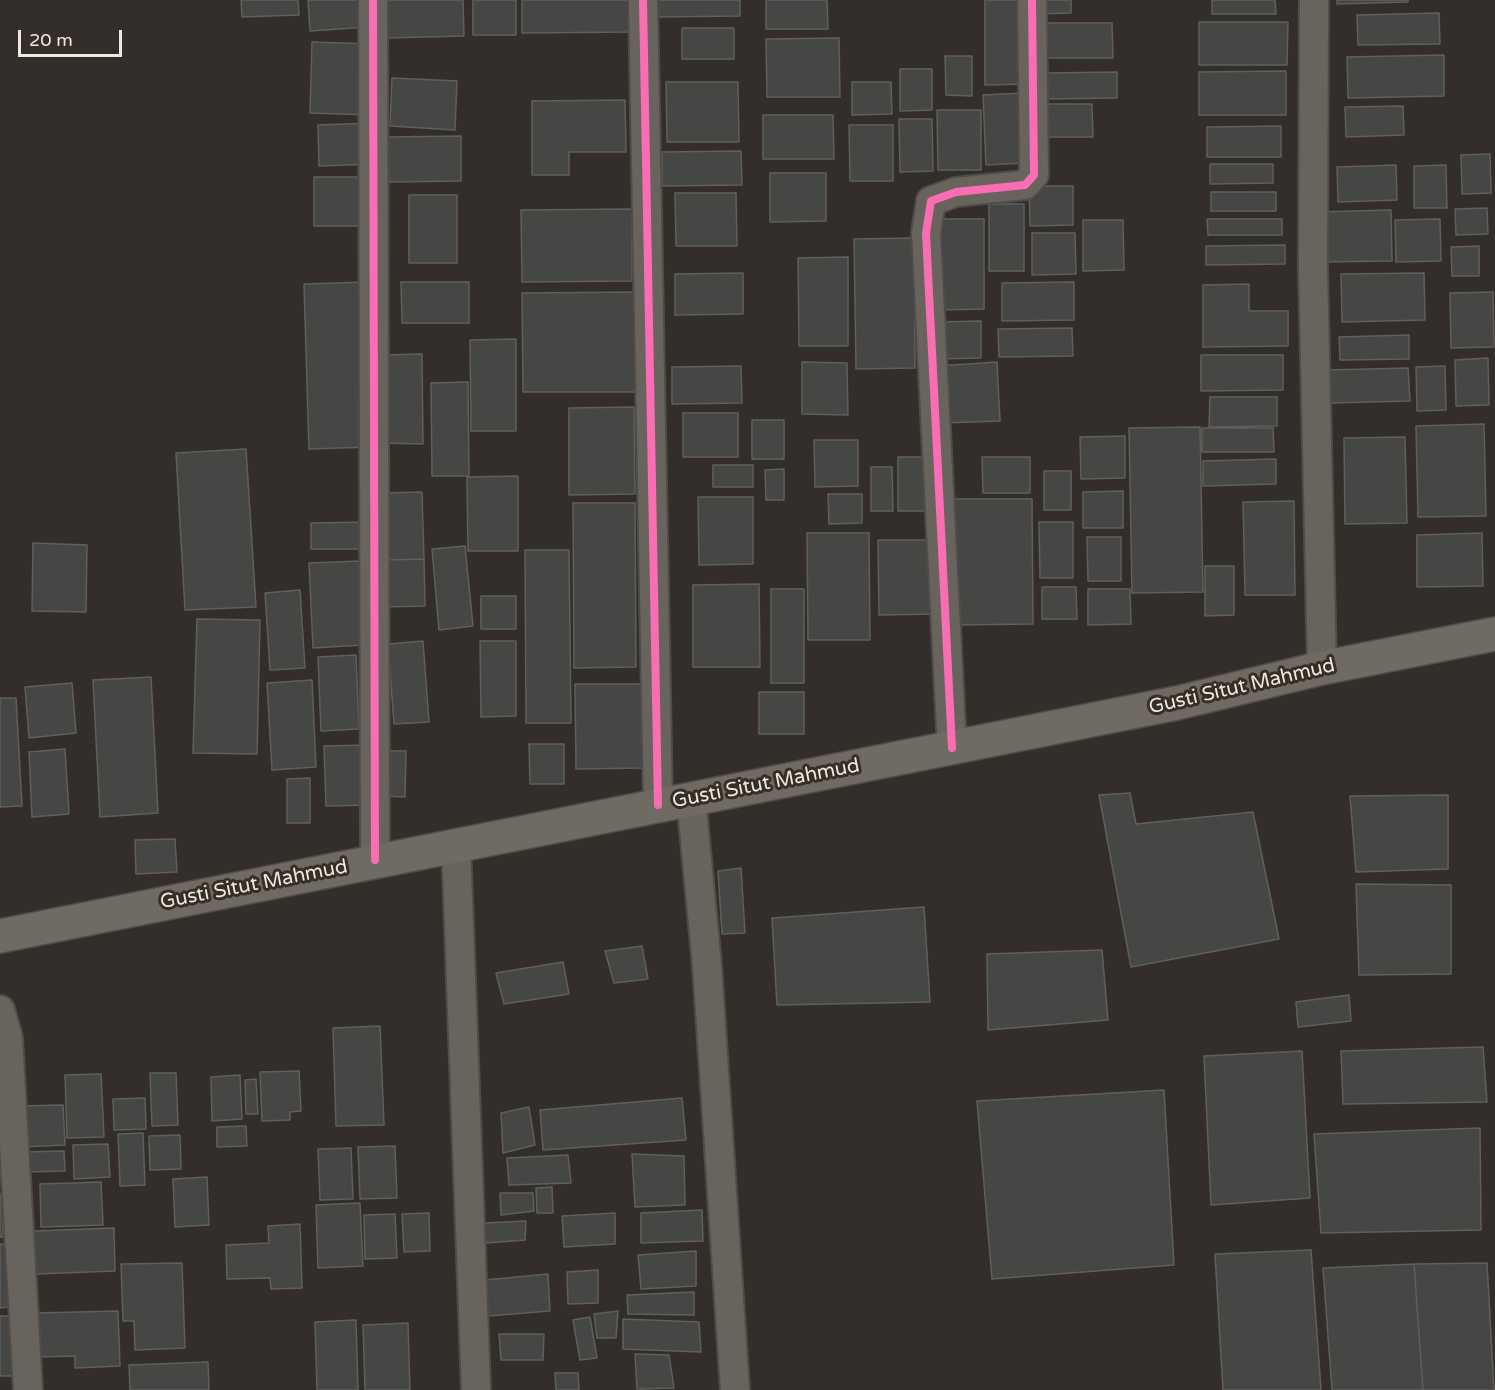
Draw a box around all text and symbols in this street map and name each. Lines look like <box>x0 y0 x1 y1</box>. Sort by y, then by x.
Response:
scale bar <box>21 18 124 56</box>
text: 20 m <box>29 29 73 51</box>
street label: Gusti Situt Mahmud <box>1147 654 1337 720</box>
street label: Gusti Situt Mahmud <box>670 754 862 814</box>
street label: Gusti Situt Mahmud <box>158 855 350 915</box>

